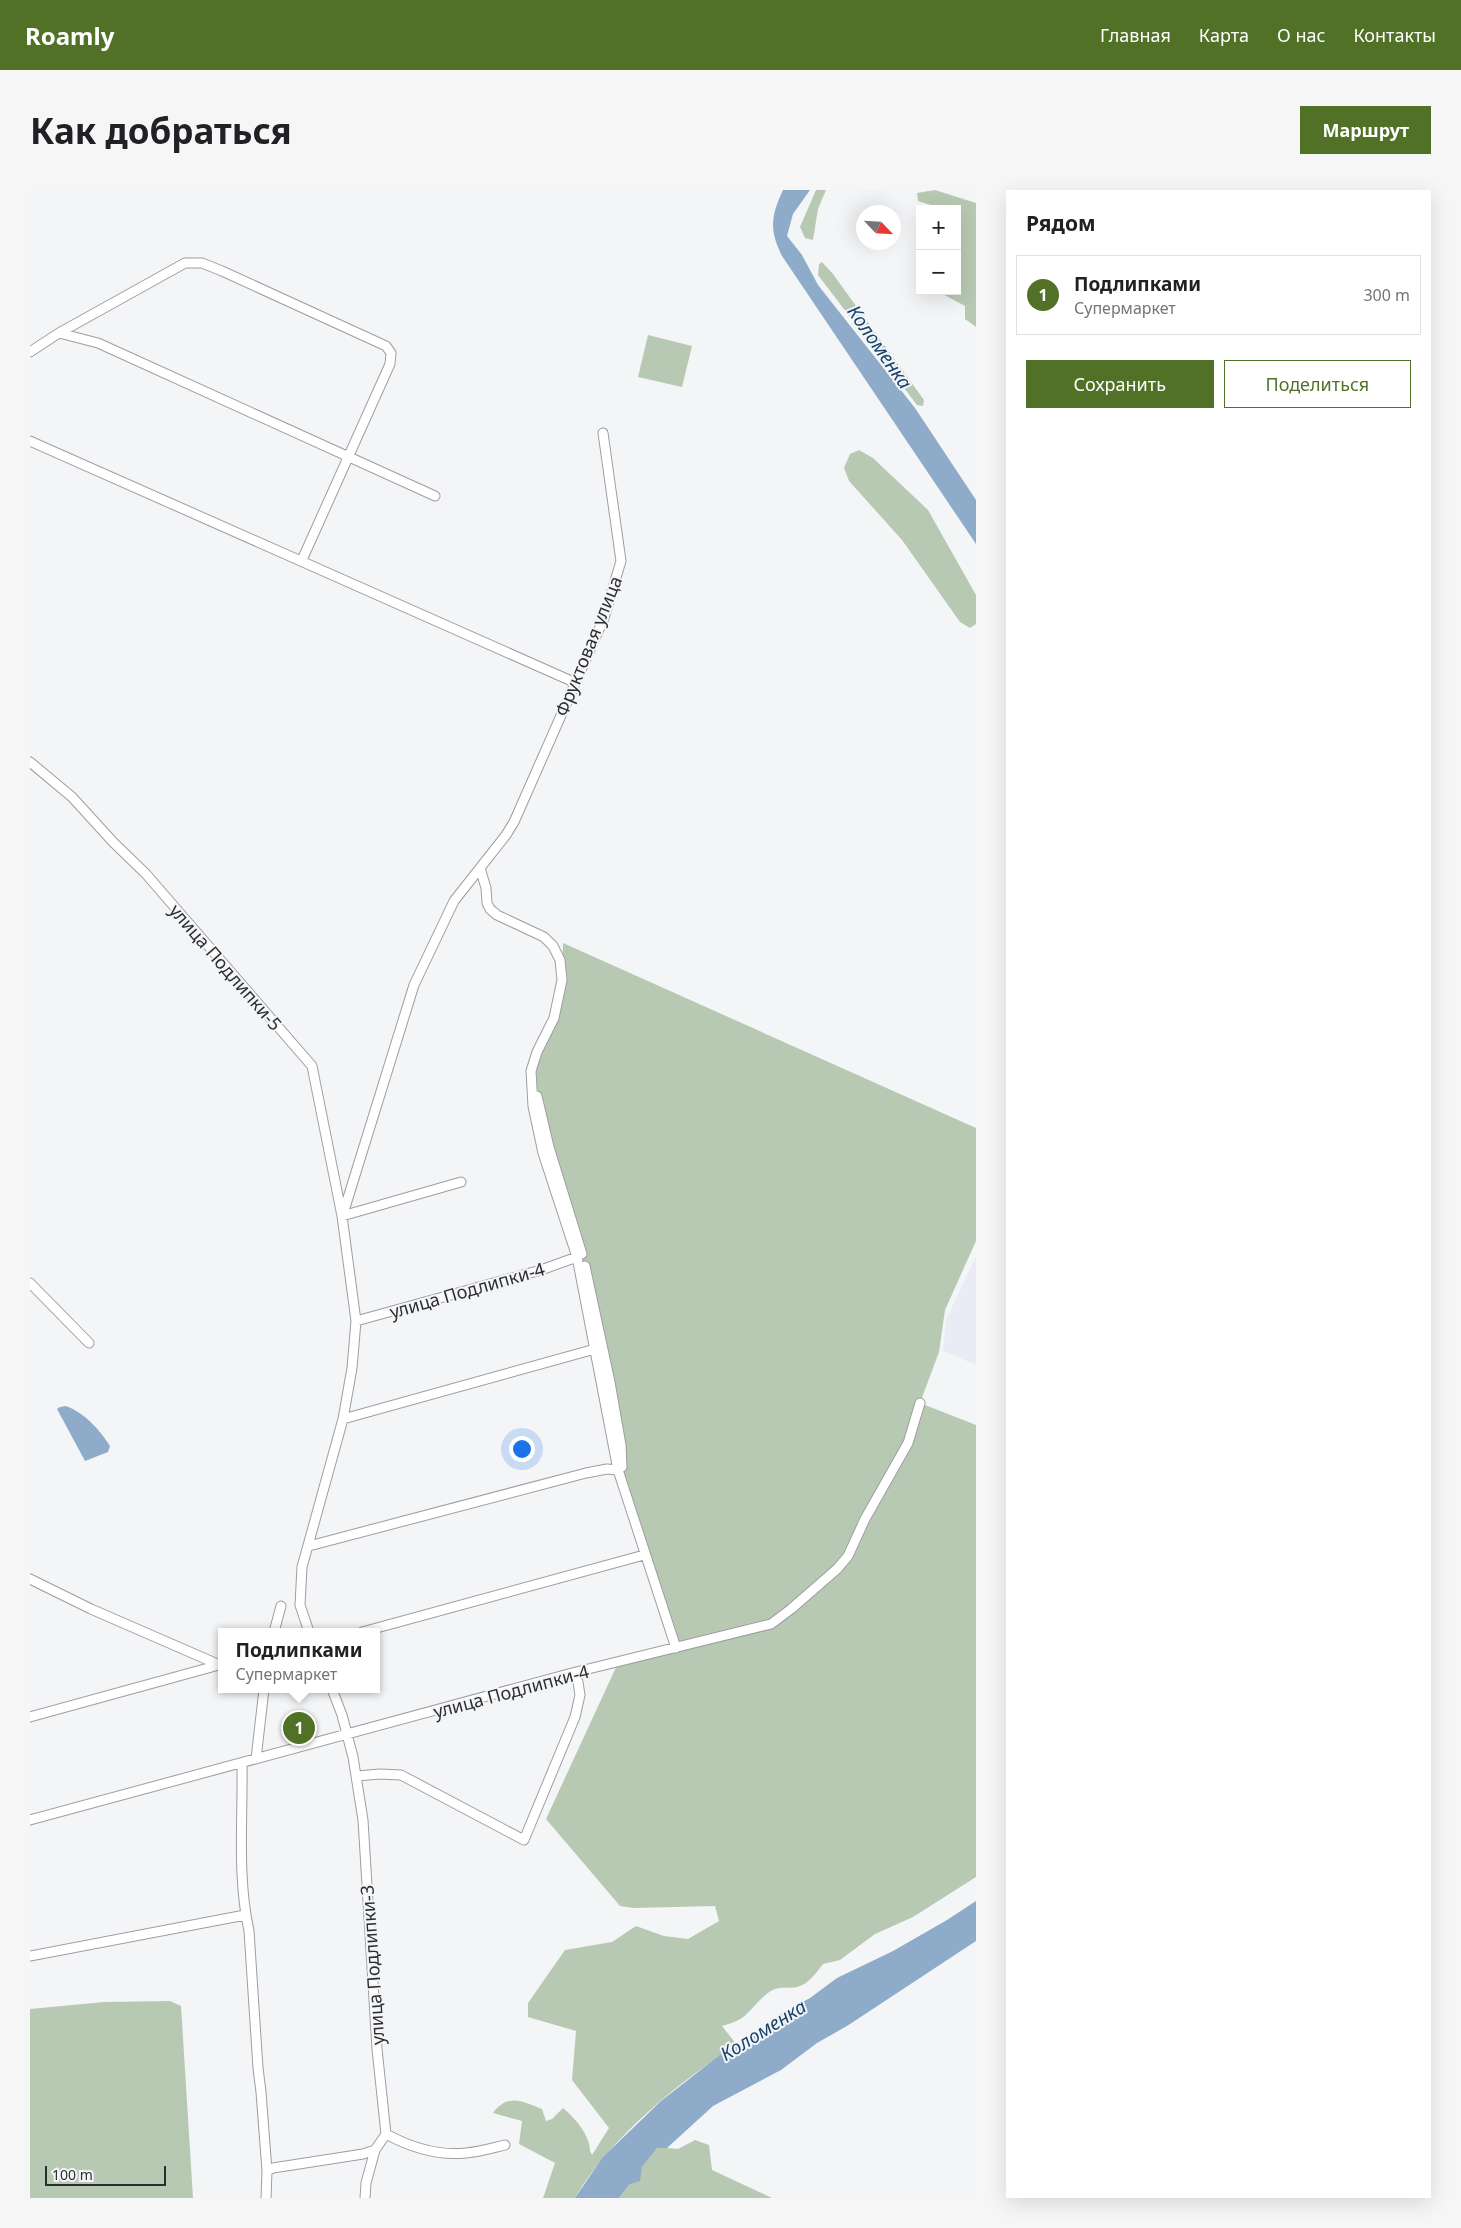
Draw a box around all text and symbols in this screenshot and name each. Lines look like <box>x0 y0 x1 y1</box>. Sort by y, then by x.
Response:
text: Roamly <box>25 19 114 52</box>
text: Главная <box>1100 23 1171 47</box>
text: Карта <box>1199 23 1249 47</box>
text: О нас <box>1277 23 1325 47</box>
text: Контакты <box>1353 23 1436 47</box>
button: Маршрут <box>1300 106 1431 154</box>
text: Как добраться <box>30 107 292 154</box>
north arrow <box>856 205 901 250</box>
map controls <box>916 205 961 295</box>
button: + <box>916 205 961 250</box>
text: Рядом <box>1026 209 1096 237</box>
button: − <box>916 250 961 295</box>
text: Подлипками <box>1074 271 1201 297</box>
text: 1 <box>1038 284 1048 306</box>
text: 300 m <box>1363 284 1410 306</box>
text: Супермаркет <box>1074 297 1176 319</box>
water label: Коломенка <box>842 300 919 394</box>
button: Сохранить <box>1026 360 1214 408</box>
button: Поделиться <box>1224 360 1411 408</box>
street label: Фруктовая улица <box>549 572 627 720</box>
street label: улица Подлипки-5 <box>164 899 288 1035</box>
street label: улица Подлипки-4 <box>387 1256 547 1324</box>
your location <box>509 1436 535 1462</box>
popup <box>218 1628 380 1693</box>
text: Подлипками <box>235 1637 363 1663</box>
street label: улица Подлипки-4 <box>430 1659 592 1723</box>
text: Супермаркет <box>235 1663 337 1685</box>
pin: 1 <box>283 1709 315 1747</box>
street label: улица Подлипки-3 <box>354 1884 390 2046</box>
water label: Коломенка <box>715 1993 811 2067</box>
scale bar <box>45 2163 166 2186</box>
text: 100 m <box>52 2165 93 2184</box>

